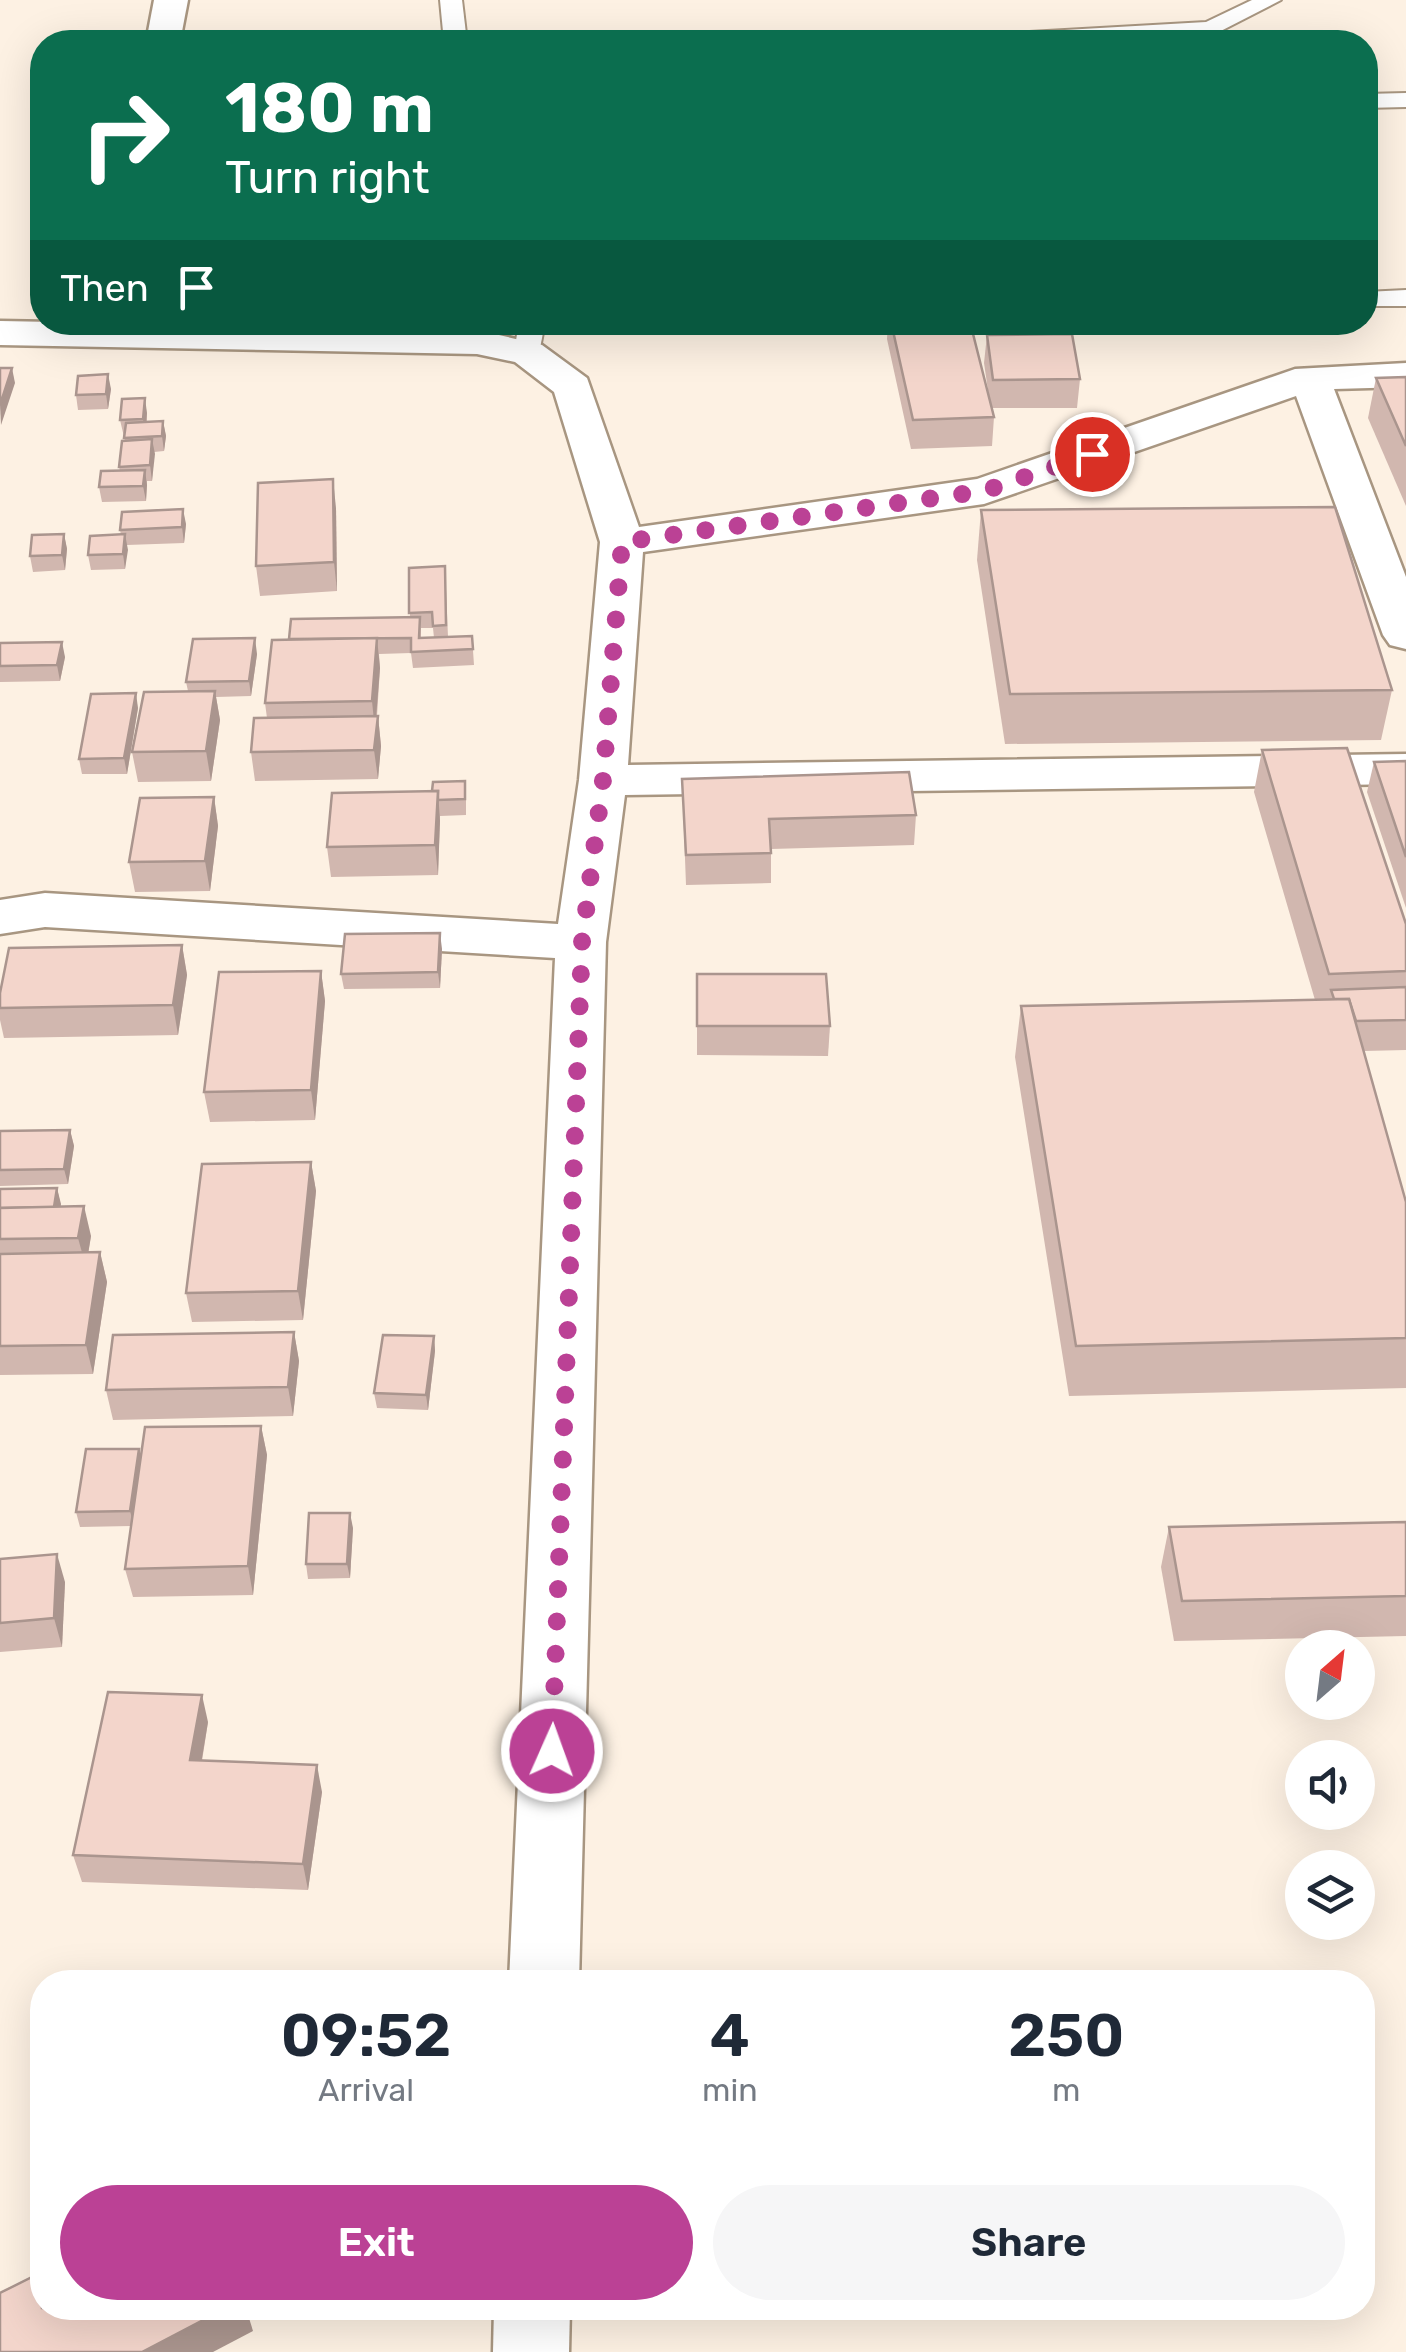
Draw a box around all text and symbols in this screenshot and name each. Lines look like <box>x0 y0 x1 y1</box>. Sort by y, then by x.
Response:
text: 180 m <box>225 67 434 150</box>
icon: right <box>60 70 190 200</box>
text: Turn right <box>225 151 429 204</box>
icon: arrive <box>169 260 224 315</box>
text: Then <box>60 265 149 311</box>
pin <box>1050 412 1135 497</box>
icon: arrive <box>1065 427 1120 482</box>
north arrow <box>1285 1630 1375 1720</box>
map controls <box>1285 1630 1375 1940</box>
position arrow <box>500 1699 604 1803</box>
button: sound <box>1285 1740 1375 1830</box>
button: layers <box>1285 1850 1375 1940</box>
text: 09:52 <box>281 2000 451 2071</box>
text: 4 <box>710 2000 750 2071</box>
text: 250 <box>1008 2000 1124 2071</box>
text: Arrival <box>318 2071 414 2109</box>
text: min <box>702 2071 758 2109</box>
text: m <box>1052 2071 1081 2109</box>
button: Exit <box>60 2185 693 2300</box>
button: Share <box>713 2185 1345 2300</box>

